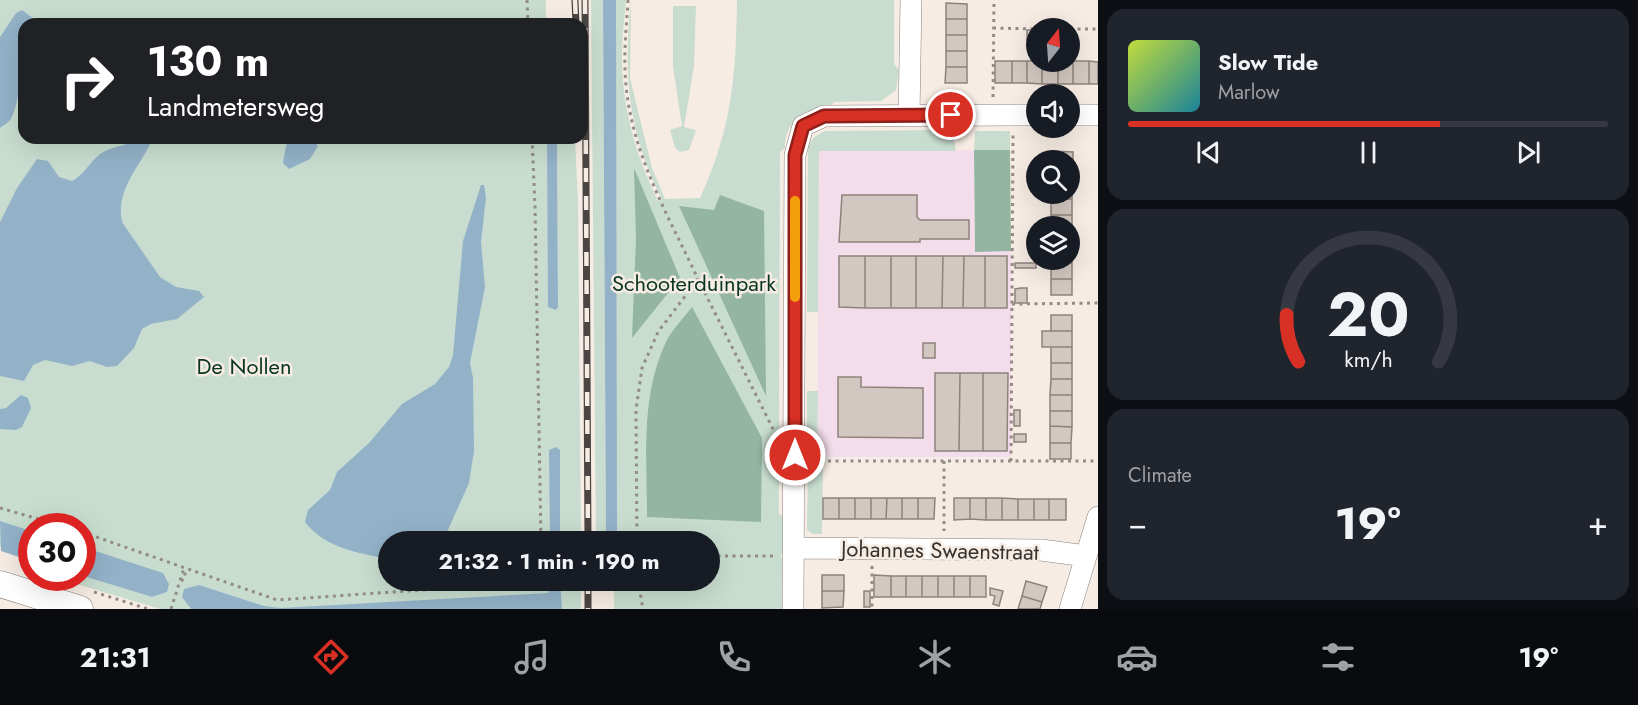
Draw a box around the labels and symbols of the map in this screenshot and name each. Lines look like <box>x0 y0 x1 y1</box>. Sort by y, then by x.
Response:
north arrow <box>1026 18 1080 72</box>
pin <box>925 89 976 140</box>
park label: Schooterduinpark <box>612 267 776 299</box>
park label: De Nollen <box>197 350 291 382</box>
position arrow <box>763 423 827 487</box>
speed limit sign: 30 <box>18 513 96 591</box>
street label: Johannes Swaenstraat <box>838 532 1040 568</box>

